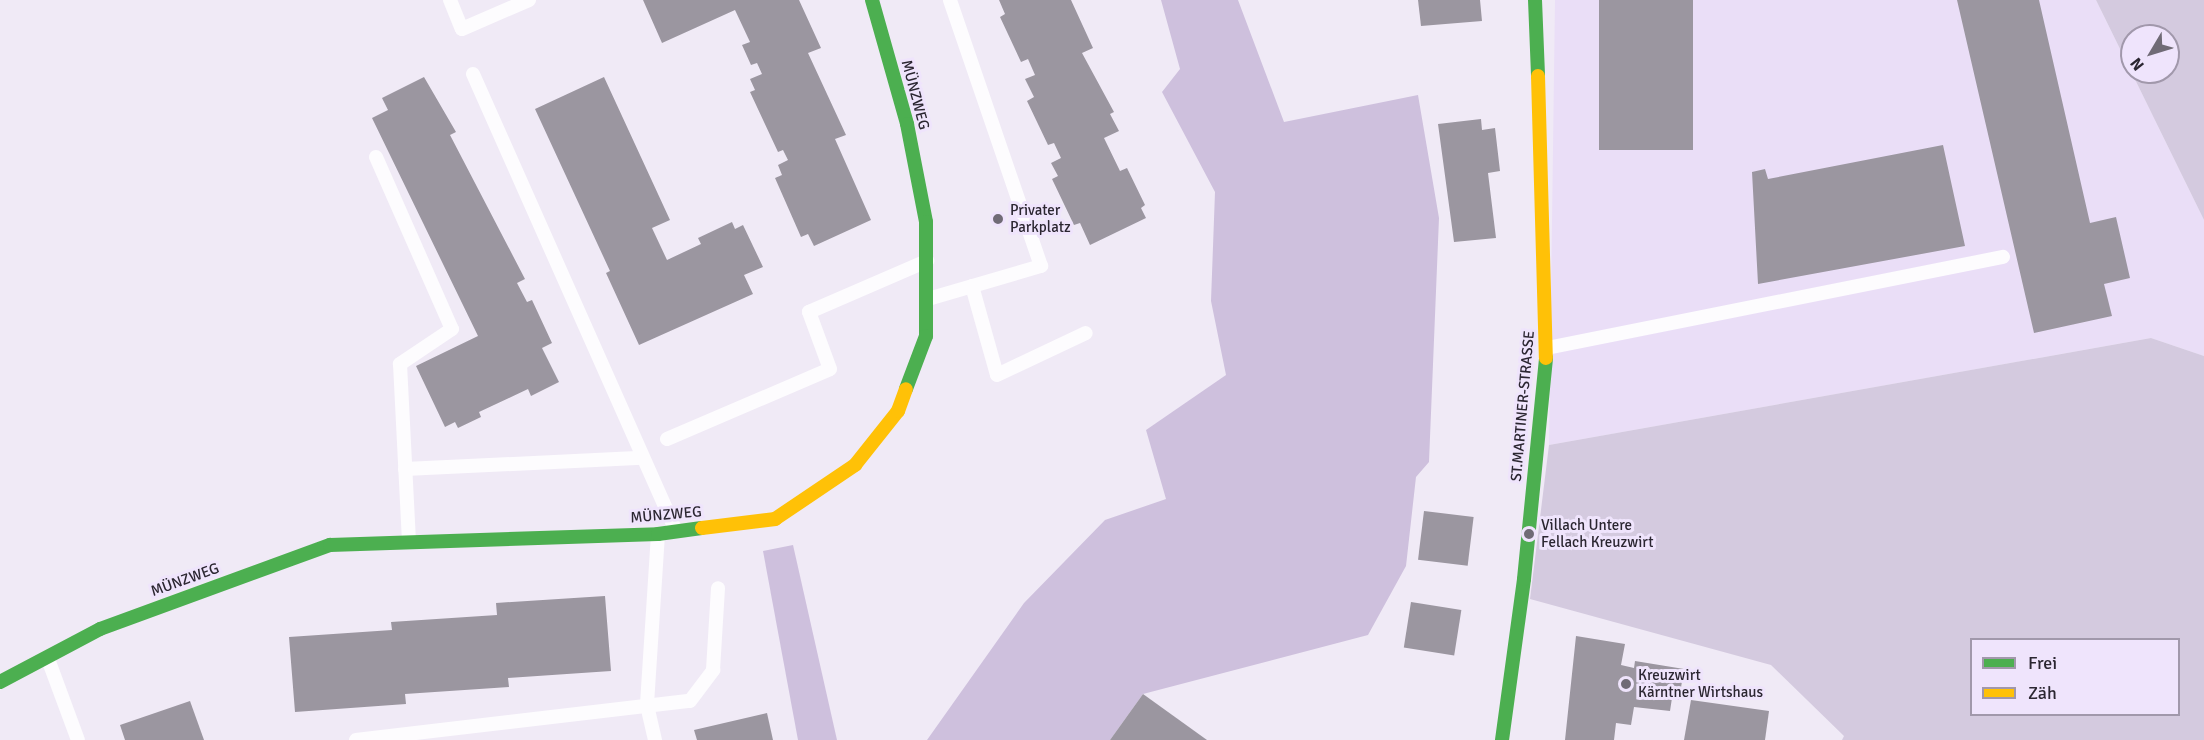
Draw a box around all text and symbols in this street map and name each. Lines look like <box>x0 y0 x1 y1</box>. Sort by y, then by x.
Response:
north arrow <box>2120 24 2180 84</box>
text: N <box>2126 53 2149 74</box>
street label: MÜNZWEG <box>897 58 933 132</box>
place label: Privater Parkplatz <box>1010 201 1071 236</box>
marker: Privater Parkplatz <box>991 212 1005 226</box>
street label: ST.MARTINER-STRASSE <box>1507 330 1539 482</box>
street label: MÜNZWEG <box>630 503 702 527</box>
place label: Villach Untere Fellach Kreuzwirt <box>1541 516 1653 551</box>
marker: Villach Untere Fellach Kreuzwirt <box>1522 527 1536 541</box>
street label: MÜNZWEG <box>148 559 222 601</box>
legend <box>1970 638 2180 716</box>
text: Frei <box>2028 652 2057 674</box>
place label: Kreuzwirt Kärntner Wirtshaus <box>1638 666 1763 701</box>
marker: Kreuzwirt Kärntner Wirtshaus <box>1619 677 1633 691</box>
text: Zäh <box>2028 682 2057 704</box>

